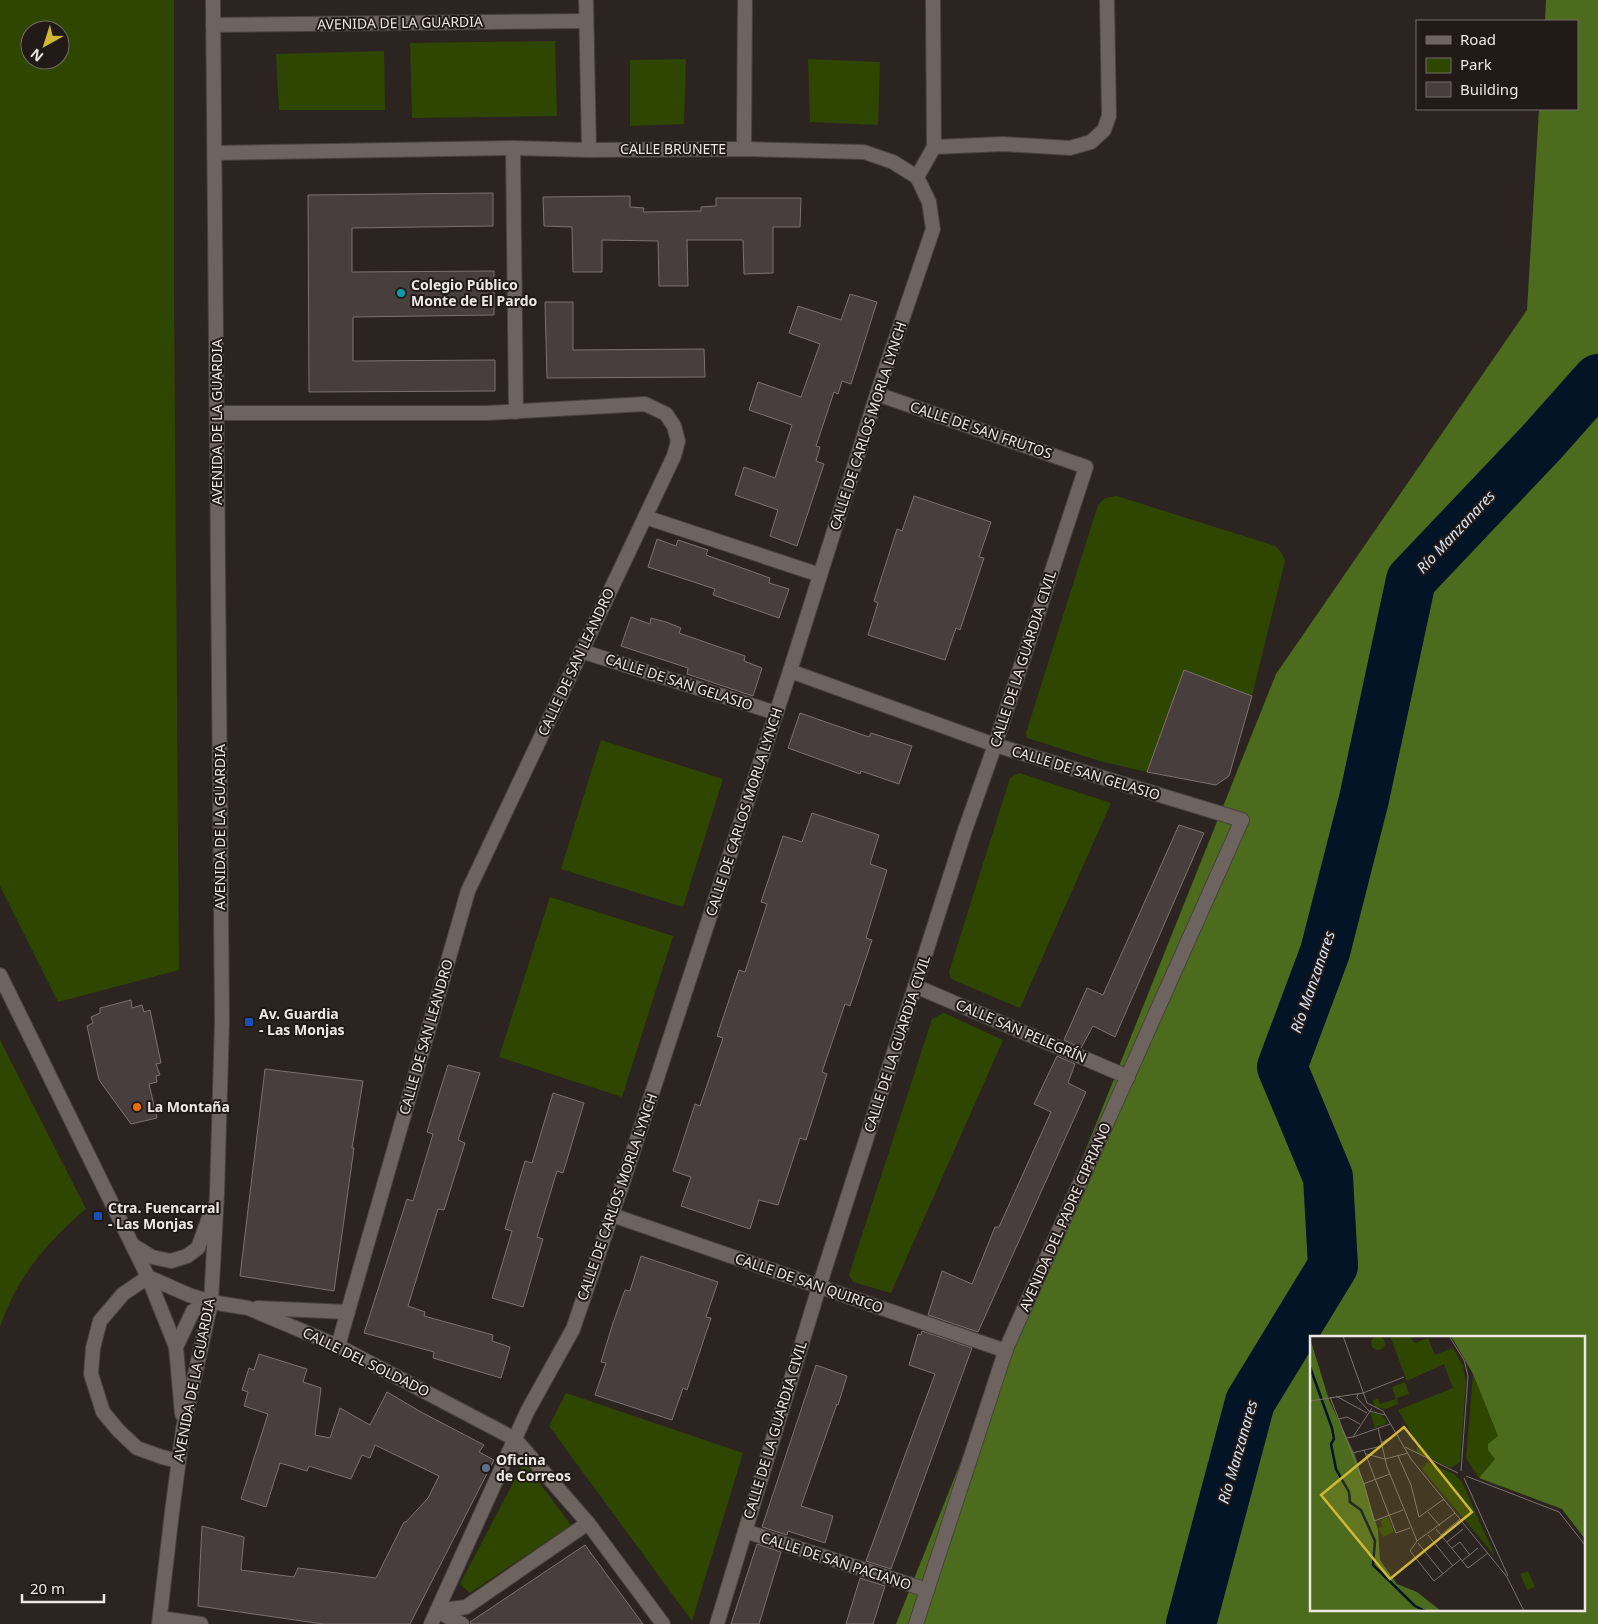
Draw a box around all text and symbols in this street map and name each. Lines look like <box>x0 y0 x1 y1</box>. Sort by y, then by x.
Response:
street label: AVENIDA DE LA GUARDIA <box>317 12 483 33</box>
north arrow <box>20 20 70 70</box>
legend <box>1416 20 1578 110</box>
text: Road <box>1460 29 1496 49</box>
text: N <box>26 45 47 66</box>
text: Park <box>1460 54 1492 74</box>
text: Building <box>1460 79 1518 99</box>
street label: CALLE BRUNETE <box>620 139 726 158</box>
place label: Colegio Público Monte de El Pardo <box>411 275 538 310</box>
marker: Colegio Público Monte de El Pardo <box>395 287 407 299</box>
street label: CALLE DE CARLOS MORLA LYNCH <box>825 319 910 533</box>
street label: AVENIDA DE LA GUARDIA <box>207 339 226 505</box>
street label: CALLE DE SAN FRUTOS <box>908 396 1055 463</box>
water label: Río Manzanares <box>1412 485 1499 577</box>
street label: CALLE DE LA GUARDIA CIVIL <box>985 568 1060 750</box>
street label: CALLE DE SAN LEANDRO <box>533 585 618 739</box>
street label: CALLE DE SAN GELASIO <box>603 649 755 714</box>
street label: CALLE DE CARLOS MORLA LYNCH <box>701 705 786 919</box>
street label: CALLE DE SAN GELASIO <box>1010 741 1163 804</box>
street label: AVENIDA DE LA GUARDIA <box>210 744 229 910</box>
water label: Río Manzanares <box>1285 928 1339 1035</box>
street label: CALLE DE LA GUARDIA CIVIL <box>859 953 934 1135</box>
street label: CALLE DE SAN LEANDRO <box>394 957 457 1117</box>
street label: CALLE SAN PELEGRÍN <box>953 994 1090 1067</box>
place label: Av. Guardia - Las Monjas <box>259 1004 345 1039</box>
marker: Av. Guardia - Las Monjas <box>243 1016 255 1028</box>
street label: CALLE DE CARLOS MORLA LYNCH <box>572 1091 661 1303</box>
place label: La Montaña <box>147 1097 230 1116</box>
marker: La Montaña <box>131 1101 143 1113</box>
street label: AVENIDA DEL PADRE CIPRIANO <box>1014 1119 1115 1314</box>
place label: Ctra. Fuencarral - Las Monjas <box>108 1198 220 1233</box>
marker: Ctra. Fuencarral - Las Monjas <box>92 1210 104 1222</box>
street label: CALLE DE SAN QUIRICO <box>733 1248 886 1317</box>
street label: AVENIDA DE LA GUARDIA <box>168 1297 219 1463</box>
street label: CALLE DEL SOLDADO <box>300 1323 433 1401</box>
inset map <box>1310 1336 1586 1612</box>
street label: CALLE DE LA GUARDIA CIVIL <box>738 1339 811 1521</box>
water label: Río Manzanares <box>1213 1397 1261 1506</box>
place label: Oficina de Correos <box>496 1450 571 1485</box>
marker: Oficina de Correos <box>480 1462 492 1474</box>
street label: CALLE DE SAN PACIANO <box>759 1527 914 1594</box>
scale bar <box>22 1572 105 1604</box>
text: 20 m <box>30 1578 65 1598</box>

